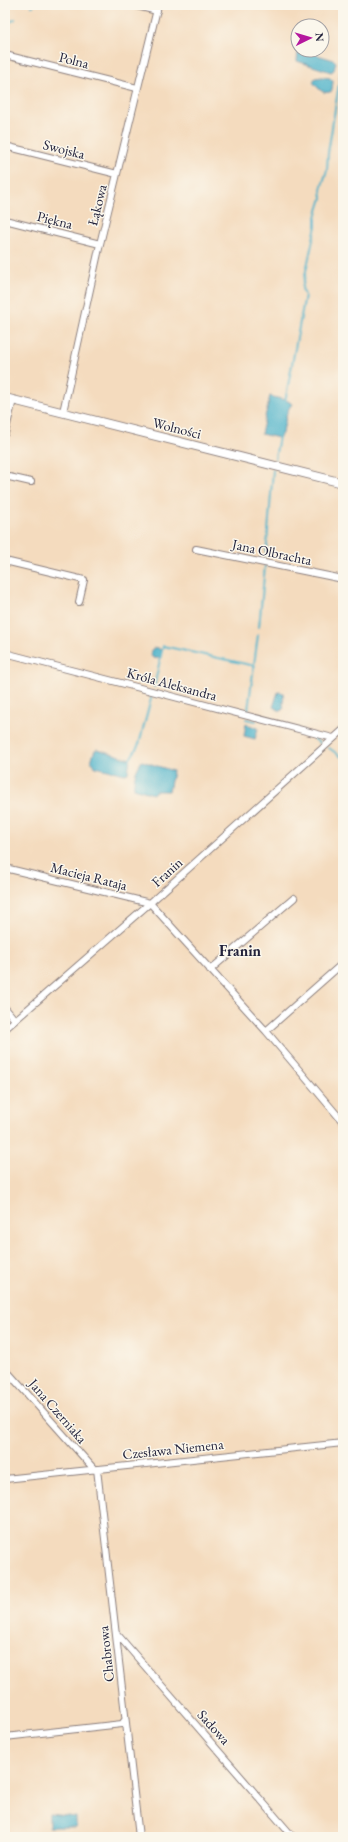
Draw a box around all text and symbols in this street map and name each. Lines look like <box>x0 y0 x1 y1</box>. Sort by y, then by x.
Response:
north arrow <box>290 18 330 58</box>
text: N <box>313 32 327 42</box>
street label: Polna <box>57 48 91 72</box>
street label: Swojska <box>41 135 87 163</box>
street label: Łąkowa <box>83 182 111 228</box>
street label: Piękna <box>35 207 75 233</box>
street label: Wolności <box>151 413 204 443</box>
street label: Jana Olbrachta <box>230 535 314 569</box>
street label: Króla Aleksandra <box>125 663 219 705</box>
street label: Franin <box>148 853 187 891</box>
street label: Macieja Rataja <box>49 858 130 894</box>
district label: Franin <box>219 941 262 960</box>
street label: Jana Czerniaka <box>24 1374 91 1447</box>
street label: Czesława Niemena <box>122 1435 225 1463</box>
street label: Chabrowa <box>94 1625 118 1683</box>
street label: Sadowa <box>194 1706 235 1749</box>

